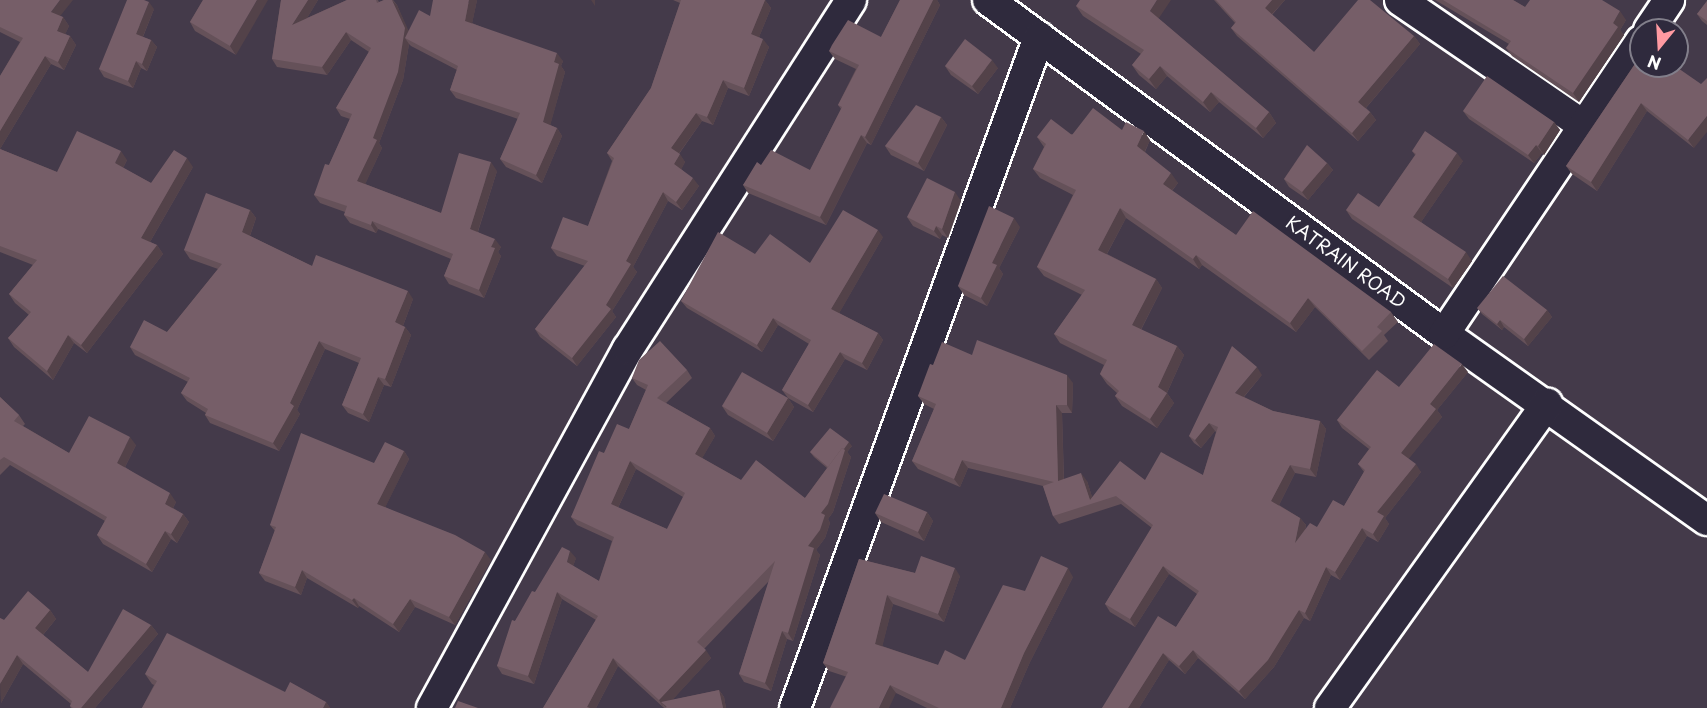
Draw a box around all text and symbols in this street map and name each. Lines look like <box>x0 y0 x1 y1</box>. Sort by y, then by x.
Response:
north arrow <box>1629 18 1689 78</box>
text: N <box>1644 50 1664 77</box>
street label: KATRAIN ROAD <box>1281 211 1411 313</box>

